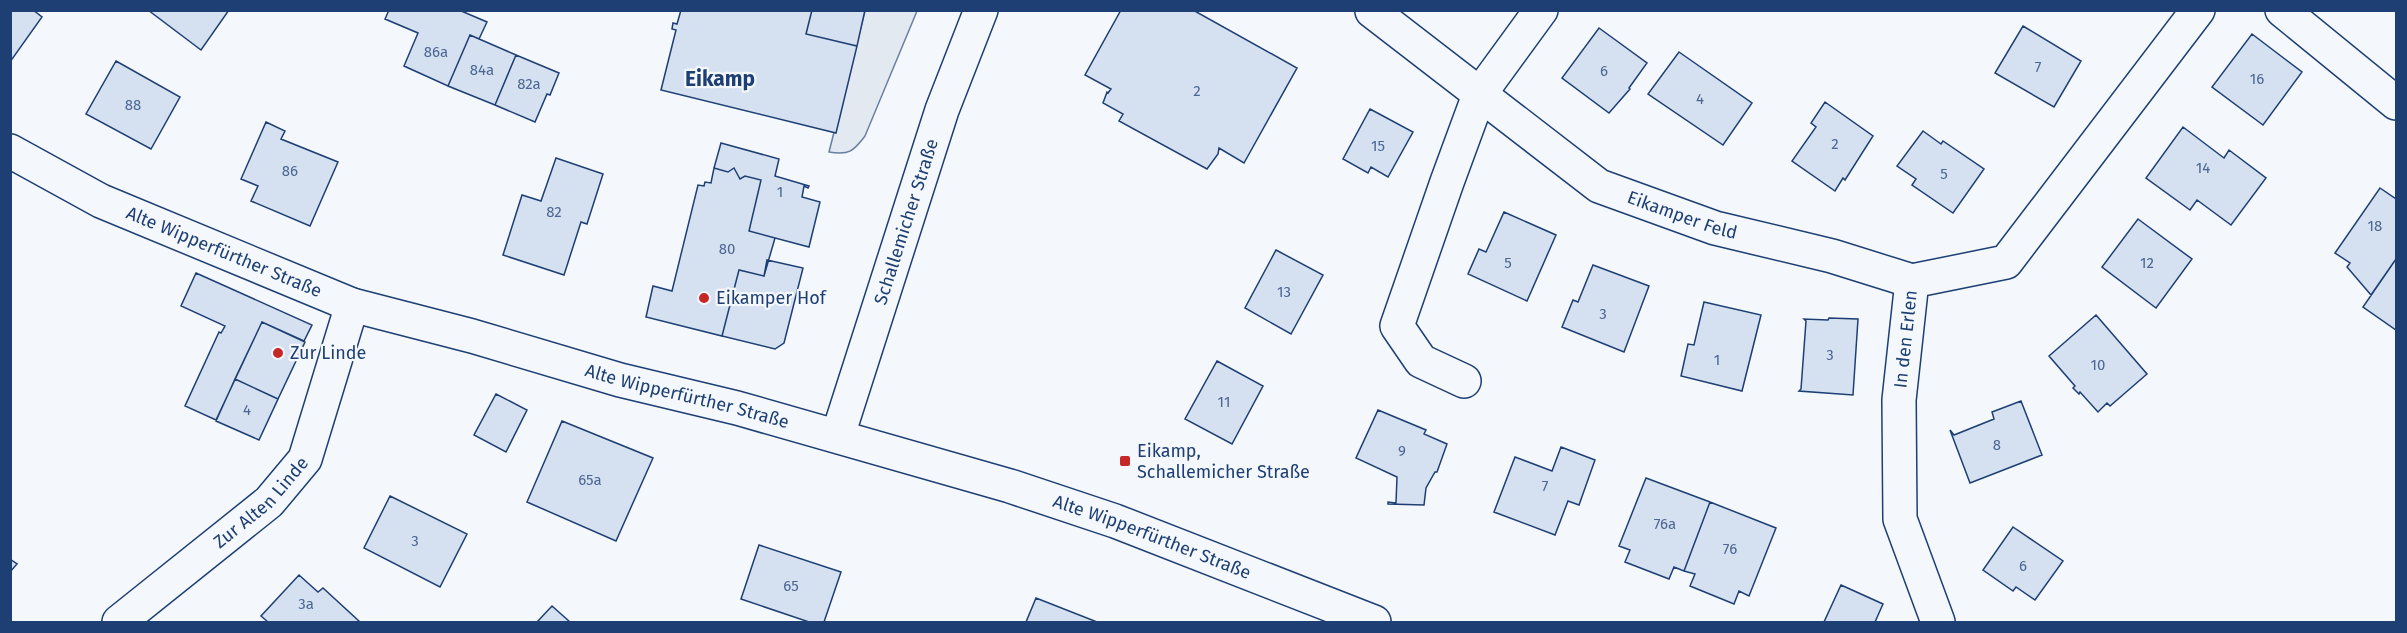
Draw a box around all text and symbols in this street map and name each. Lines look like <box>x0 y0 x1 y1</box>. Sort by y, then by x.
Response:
house number: 86a <box>424 43 448 61</box>
house number: 7 <box>2035 58 2042 76</box>
house number: 84a <box>470 61 494 79</box>
house number: 6 <box>1600 62 1608 80</box>
district label: Eikamp <box>685 66 755 92</box>
house number: 16 <box>2250 70 2264 88</box>
house number: 82a <box>517 75 541 93</box>
house number: 2 <box>1193 82 1201 100</box>
house number: 4 <box>1696 90 1704 108</box>
house number: 88 <box>125 96 141 114</box>
house number: 2 <box>1831 135 1839 153</box>
street label: Schallemicher Straße <box>869 136 943 307</box>
house number: 15 <box>1371 137 1385 155</box>
house number: 14 <box>2196 159 2210 177</box>
house number: 86 <box>282 162 298 180</box>
house number: 5 <box>1940 165 1948 183</box>
house number: 1 <box>777 183 783 201</box>
street label: Eikamper Feld <box>1624 186 1740 244</box>
street label: Alte Wipperfürther Straße <box>123 202 325 302</box>
house number: 82 <box>546 203 562 221</box>
house number: 18 <box>2368 217 2382 235</box>
house number: 80 <box>719 240 735 258</box>
house number: 5 <box>1504 254 1512 272</box>
house number: 12 <box>2140 254 2154 272</box>
house number: 13 <box>1277 283 1291 301</box>
place label: Eikamper Hof <box>716 287 828 309</box>
street label: In den Erlen <box>1889 289 1922 389</box>
marker: Eikamper Hof <box>697 291 711 305</box>
house number: 3 <box>1599 305 1607 323</box>
place label: Zur Linde <box>290 342 366 364</box>
marker: Zur Linde <box>271 346 285 360</box>
house number: 3 <box>1826 346 1834 364</box>
house number: 1 <box>1714 351 1720 369</box>
house number: 10 <box>2091 356 2105 374</box>
street label: Alte Wipperfürther Straße <box>583 359 792 433</box>
house number: 11 <box>1218 393 1230 411</box>
house number: 4 <box>243 401 251 419</box>
house number: 8 <box>1993 436 2001 454</box>
place label: Eikamp, Schallemicher Straße <box>1137 440 1310 483</box>
house number: 9 <box>1398 442 1406 460</box>
street label: Zur Alten Linde <box>209 452 313 553</box>
marker: Eikamp, Schallemicher Straße <box>1118 454 1132 468</box>
house number: 65a <box>578 471 602 489</box>
house number: 7 <box>1542 477 1549 495</box>
street label: Alte Wipperfürther Straße <box>1050 490 1254 584</box>
house number: 76a <box>1654 515 1676 533</box>
house number: 3 <box>411 532 419 550</box>
house number: 76 <box>1723 540 1737 558</box>
house number: 6 <box>2019 557 2027 575</box>
house number: 65 <box>783 577 799 595</box>
house number: 3a <box>298 595 314 613</box>

